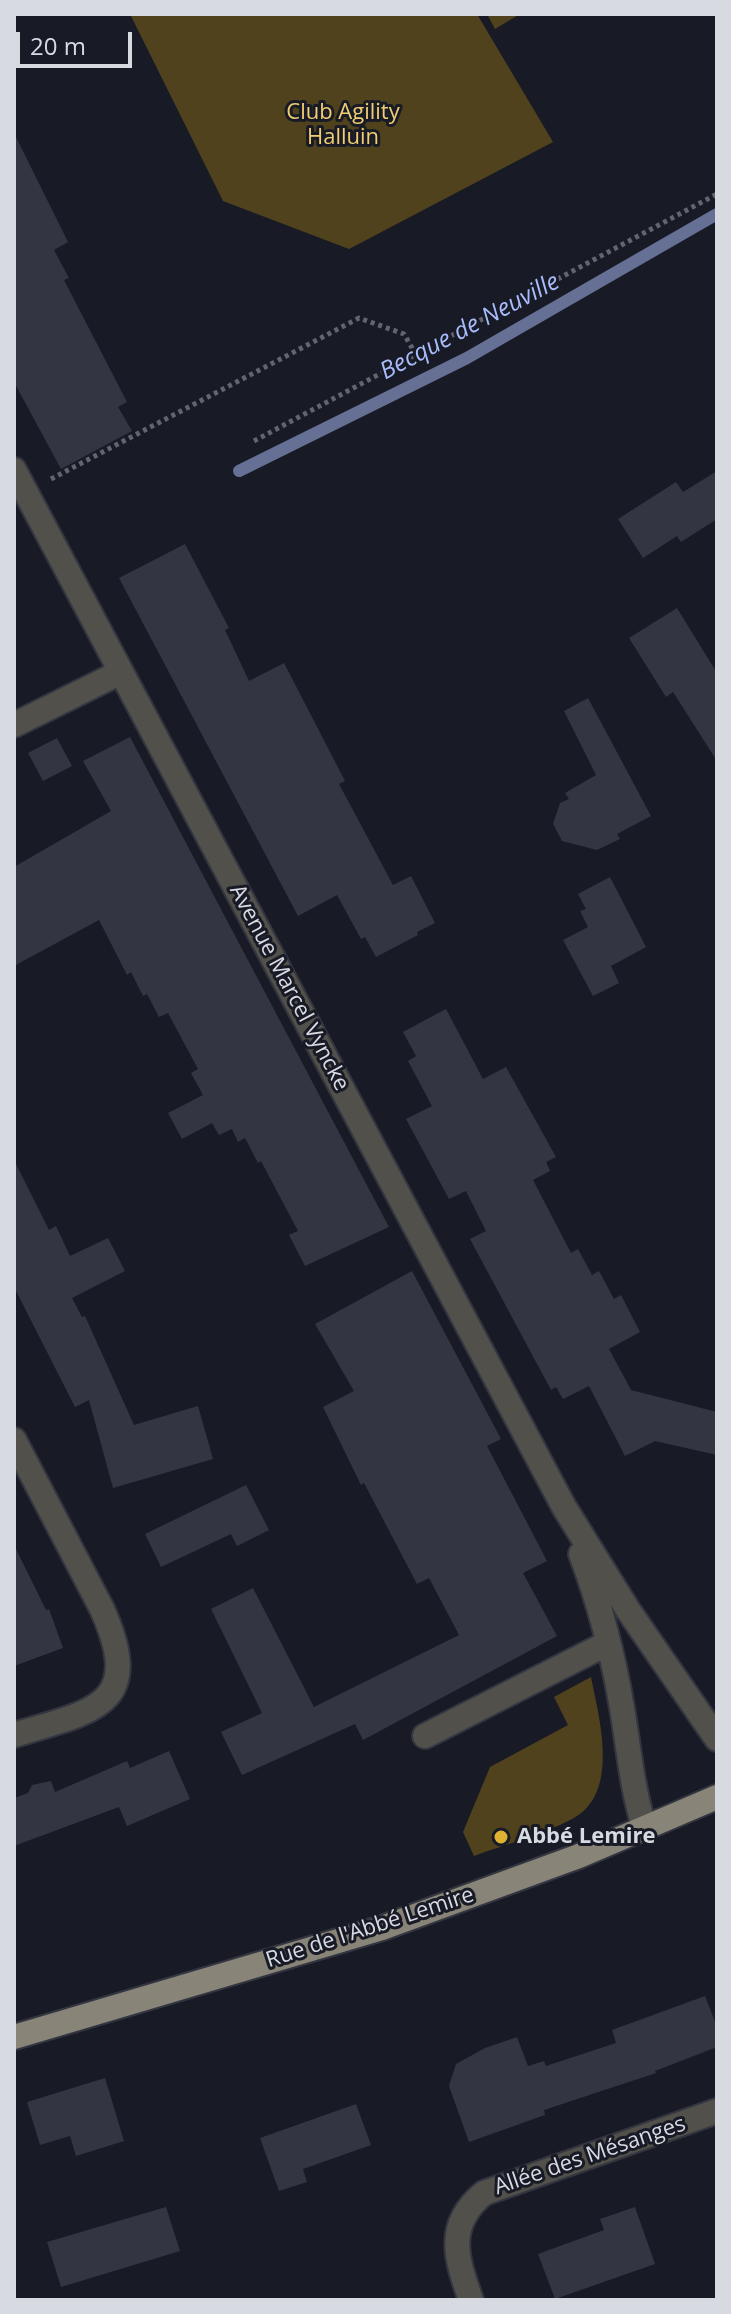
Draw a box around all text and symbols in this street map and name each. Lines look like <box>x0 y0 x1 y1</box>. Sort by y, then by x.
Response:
scale bar <box>20 16 136 66</box>
text: 20 m <box>30 29 86 62</box>
park label: Club Agility Halluin <box>286 100 400 152</box>
water label: Becque de Neuville <box>375 268 565 386</box>
street label: Avenue Marcel Vyncke <box>223 880 355 1096</box>
place label: Abbé Lemire <box>517 1824 655 1850</box>
marker: Abbé Lemire <box>492 1828 510 1846</box>
street label: Rue de l'Abbé Lemire <box>263 1882 477 1974</box>
street label: Allée des Mésanges <box>491 2111 689 2201</box>

